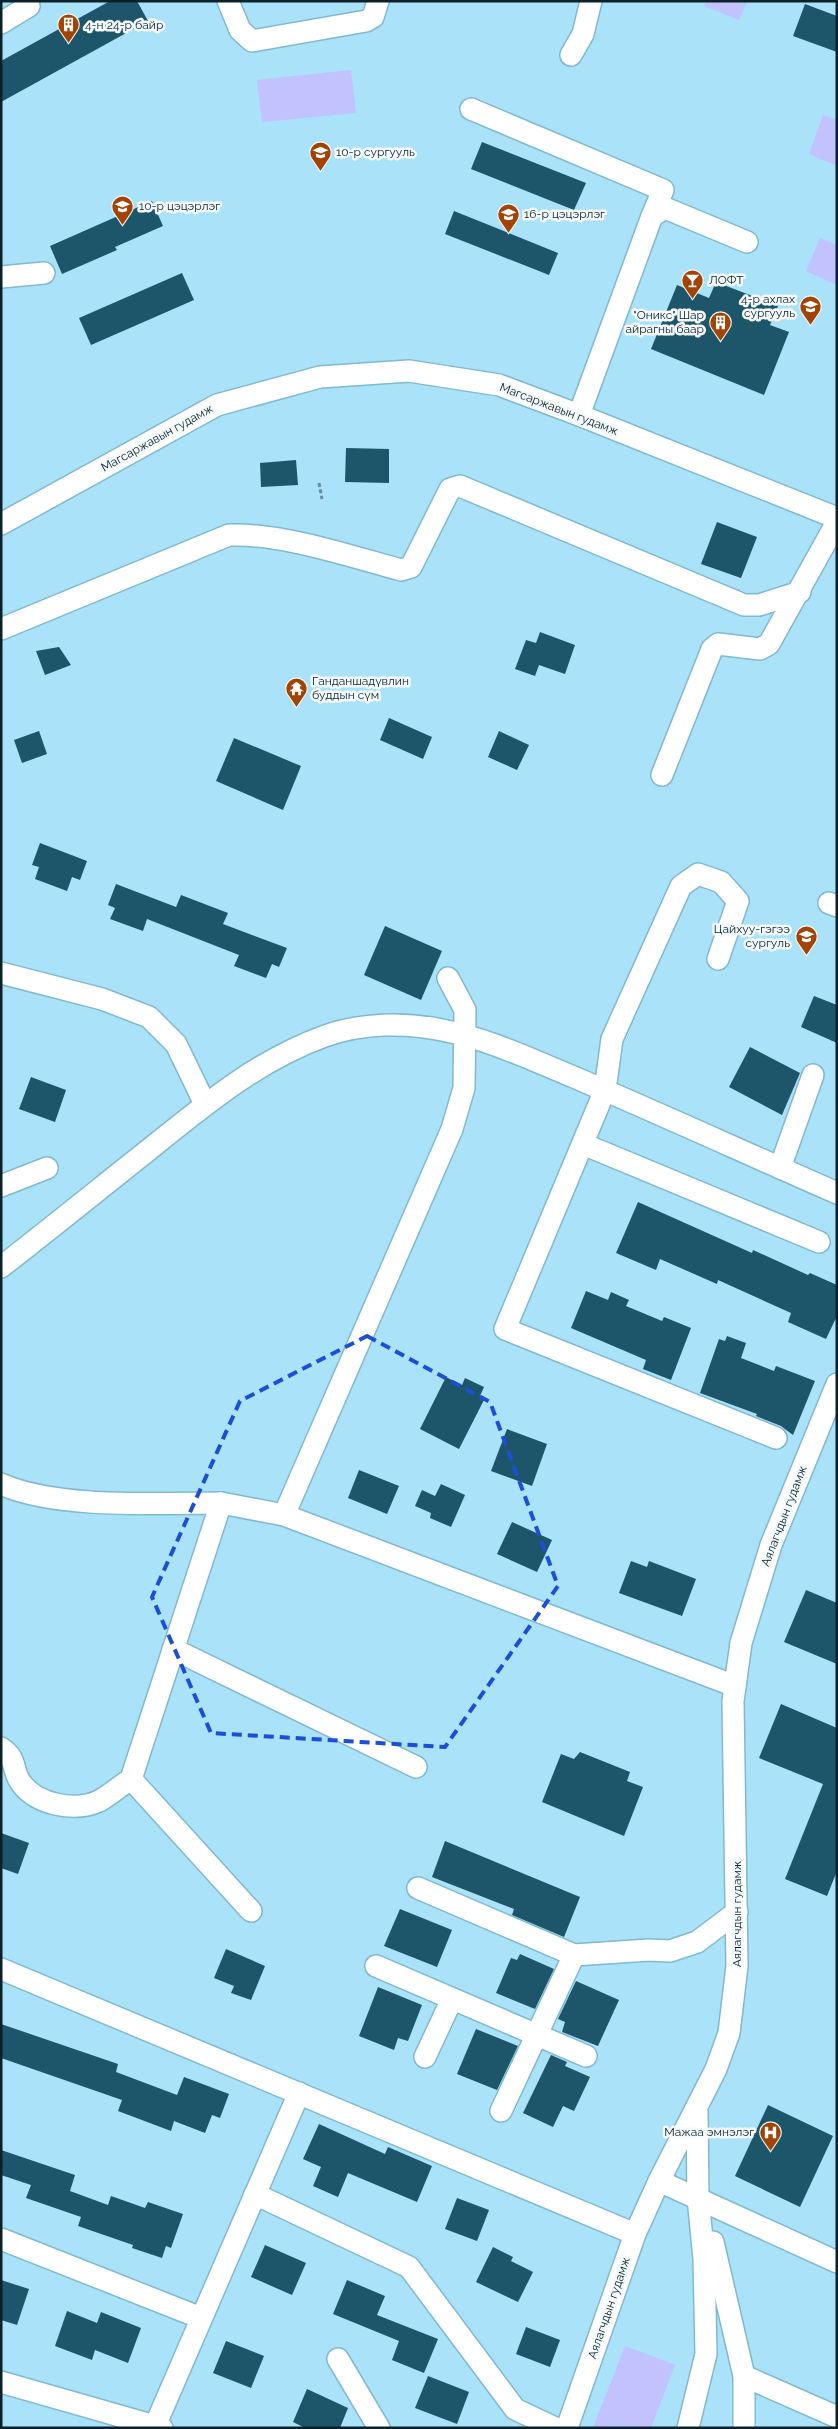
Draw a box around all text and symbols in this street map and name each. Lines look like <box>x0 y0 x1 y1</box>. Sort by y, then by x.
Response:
building icon: 4-н 24-р байр <box>57 13 81 44</box>
place label: 4-н 24-р байр <box>85 18 163 32</box>
school or university icon: 10-р сургууль <box>308 140 332 171</box>
place label: 10-р сургууль <box>336 145 415 159</box>
school or university icon: 10-р цэцэрлэг <box>111 194 135 225</box>
place label: 10-р цэцэрлэг <box>139 199 220 213</box>
school or university icon: 16-р цэцэрлэг <box>496 202 520 233</box>
place label: 16-р цэцэрлэг <box>524 207 605 221</box>
bar icon: ЛОФТ <box>681 268 705 299</box>
place label: ЛОФТ <box>709 273 744 287</box>
place label: 4-р ахлах сургууль <box>741 292 795 320</box>
school or university icon: 4-р ахлах сургууль <box>799 294 823 325</box>
place label: "Оникс" Шар айрагны баар <box>626 308 704 336</box>
building icon: "Оникс" Шар айрагны баар <box>708 310 732 341</box>
street label: Магсаржавын гудамж <box>498 380 621 438</box>
street label: Магсаржавын гудамж <box>99 401 216 475</box>
place label: Ганданшадүвлин буддын сүм <box>312 674 409 702</box>
temple icon: Ганданшадүвлин буддын сүм <box>284 676 308 707</box>
place label: Цайхуу-гэгээ сургуль <box>714 922 790 950</box>
school or university icon: Цайхуу-гэгээ сургуль <box>794 924 818 955</box>
street label: Аялагчдын гудамж <box>758 1463 810 1568</box>
street label: Аялагчдын гудамж <box>730 1860 744 1967</box>
hospital icon: Maжаа эмнэлэг <box>758 2120 782 2151</box>
place label: Maжаа эмнэлэг <box>664 2125 754 2139</box>
street label: Аялагчдын гудамж <box>585 2255 633 2361</box>

